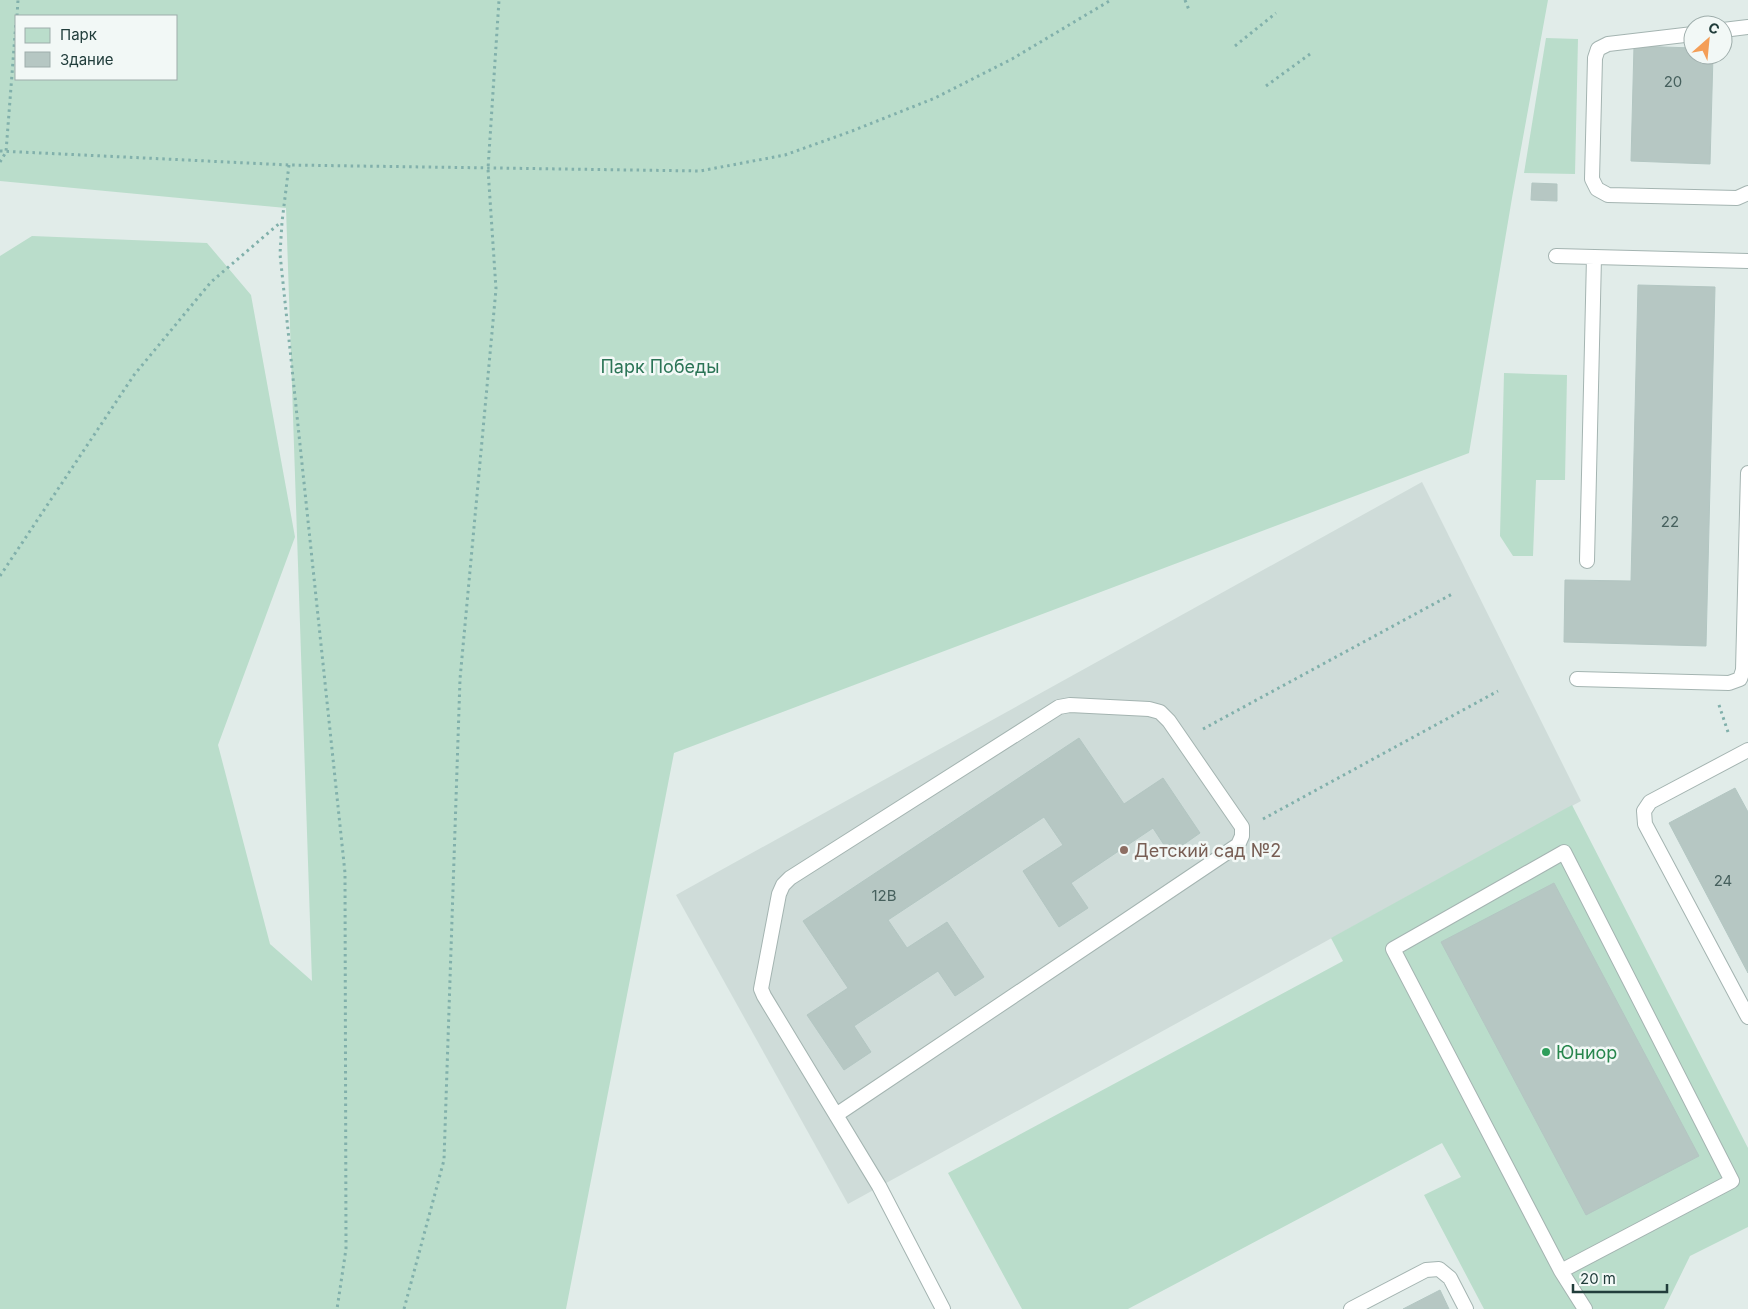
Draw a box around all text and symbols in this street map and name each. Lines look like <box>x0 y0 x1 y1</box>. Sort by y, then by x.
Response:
legend <box>15 15 178 80</box>
north arrow <box>1683 15 1733 65</box>
text: С <box>1706 18 1723 38</box>
text: Парк <box>60 25 97 44</box>
text: Здание <box>60 50 114 69</box>
house number: 20 <box>1664 72 1682 91</box>
park label: Парк Победы <box>600 356 720 377</box>
house number: 22 <box>1661 512 1679 531</box>
place label: Детский сад №2 <box>1134 840 1281 861</box>
marker: Детский сад №2 <box>1118 844 1130 856</box>
house number: 24 <box>1714 871 1732 890</box>
house number: 12В <box>871 886 897 905</box>
place label: Юниор <box>1556 1042 1617 1063</box>
marker: Юниор <box>1540 1046 1552 1058</box>
scale bar <box>1573 1262 1667 1294</box>
text: 20 m <box>1580 1269 1616 1288</box>

